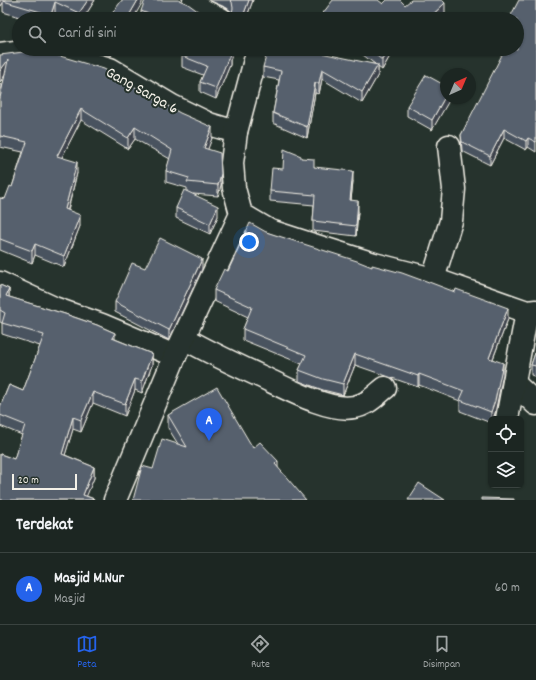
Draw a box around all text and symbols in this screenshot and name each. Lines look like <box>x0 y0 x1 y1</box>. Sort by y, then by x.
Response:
search box <box>12 12 524 56</box>
icon: search <box>26 23 48 45</box>
text: Cari di sini <box>58 23 116 45</box>
street label: Gang Sarga 6 <box>101 62 183 121</box>
north arrow <box>440 68 476 104</box>
your location <box>239 232 259 252</box>
pin: A <box>196 408 222 441</box>
map controls <box>488 416 524 488</box>
button: locate <box>488 416 524 452</box>
button: layers <box>488 452 524 488</box>
scale bar <box>12 472 77 491</box>
text: 20 m <box>18 473 39 489</box>
text: Terdekat <box>16 514 73 538</box>
text: Masjid M.Nur <box>54 568 124 590</box>
text: A <box>25 579 33 598</box>
text: 60 m <box>495 579 520 598</box>
text: Masjid <box>54 590 85 609</box>
tab: Peta <box>76 633 98 673</box>
tab: Rute <box>249 633 271 673</box>
tab: Disimpan <box>423 633 460 673</box>

